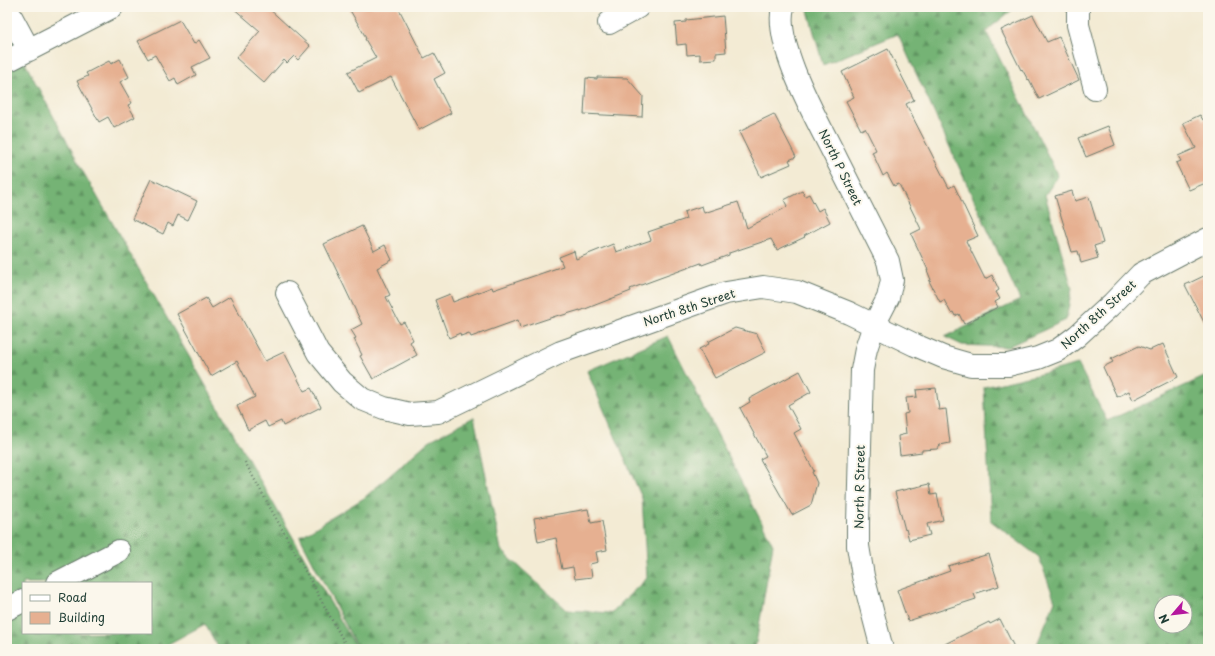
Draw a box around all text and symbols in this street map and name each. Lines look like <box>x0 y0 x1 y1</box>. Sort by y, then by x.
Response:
street label: North P Street <box>815 126 867 208</box>
street label: North 8th Street <box>1056 275 1140 353</box>
street label: North 8th Street <box>641 284 737 330</box>
street label: North R Street <box>849 445 869 529</box>
legend <box>22 582 152 634</box>
text: Road <box>58 588 87 606</box>
north arrow <box>1153 594 1193 634</box>
text: Building <box>58 608 105 626</box>
text: N <box>1154 611 1173 627</box>

